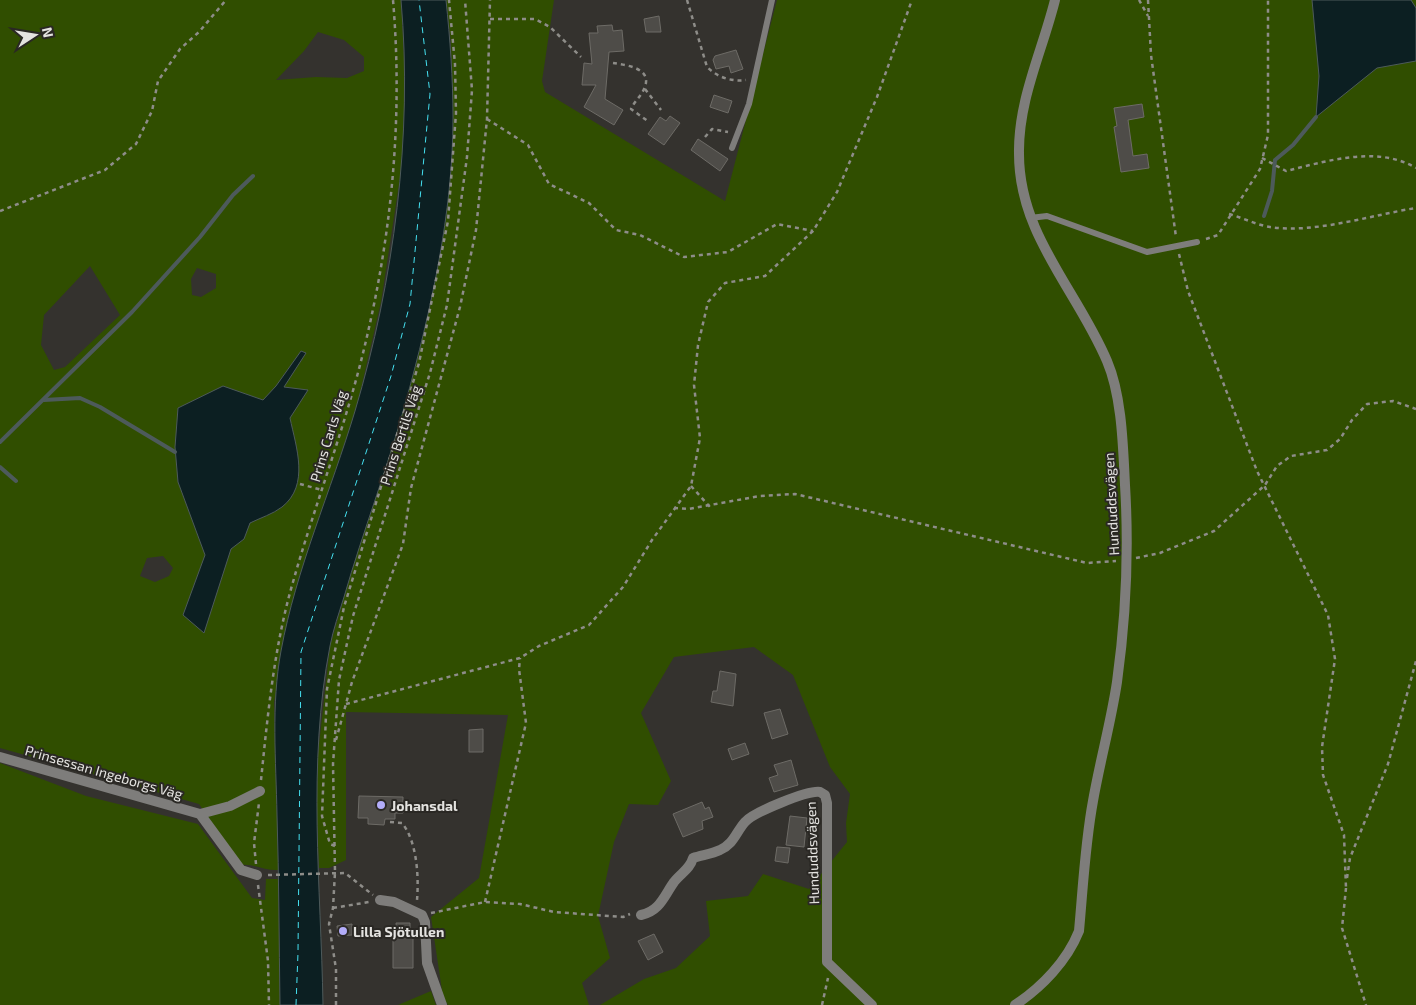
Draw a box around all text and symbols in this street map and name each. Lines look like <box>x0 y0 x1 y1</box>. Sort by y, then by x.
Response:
north arrow <box>10 10 60 60</box>
text: N <box>39 25 58 39</box>
street label: Prins Bertils Väg <box>376 383 424 487</box>
street label: Prins Carls Väg <box>306 388 350 484</box>
street label: Hunduddsvägen <box>1100 452 1122 556</box>
street label: Prinsessan Ingeborgs Väg <box>23 741 185 803</box>
place label: Johansdal <box>391 797 458 814</box>
marker: Johansdal <box>375 799 387 811</box>
street label: Hunduddsvägen <box>802 801 822 905</box>
place label: Lilla Sjötullen <box>353 923 444 940</box>
marker: Lilla Sjötullen <box>337 925 349 937</box>

